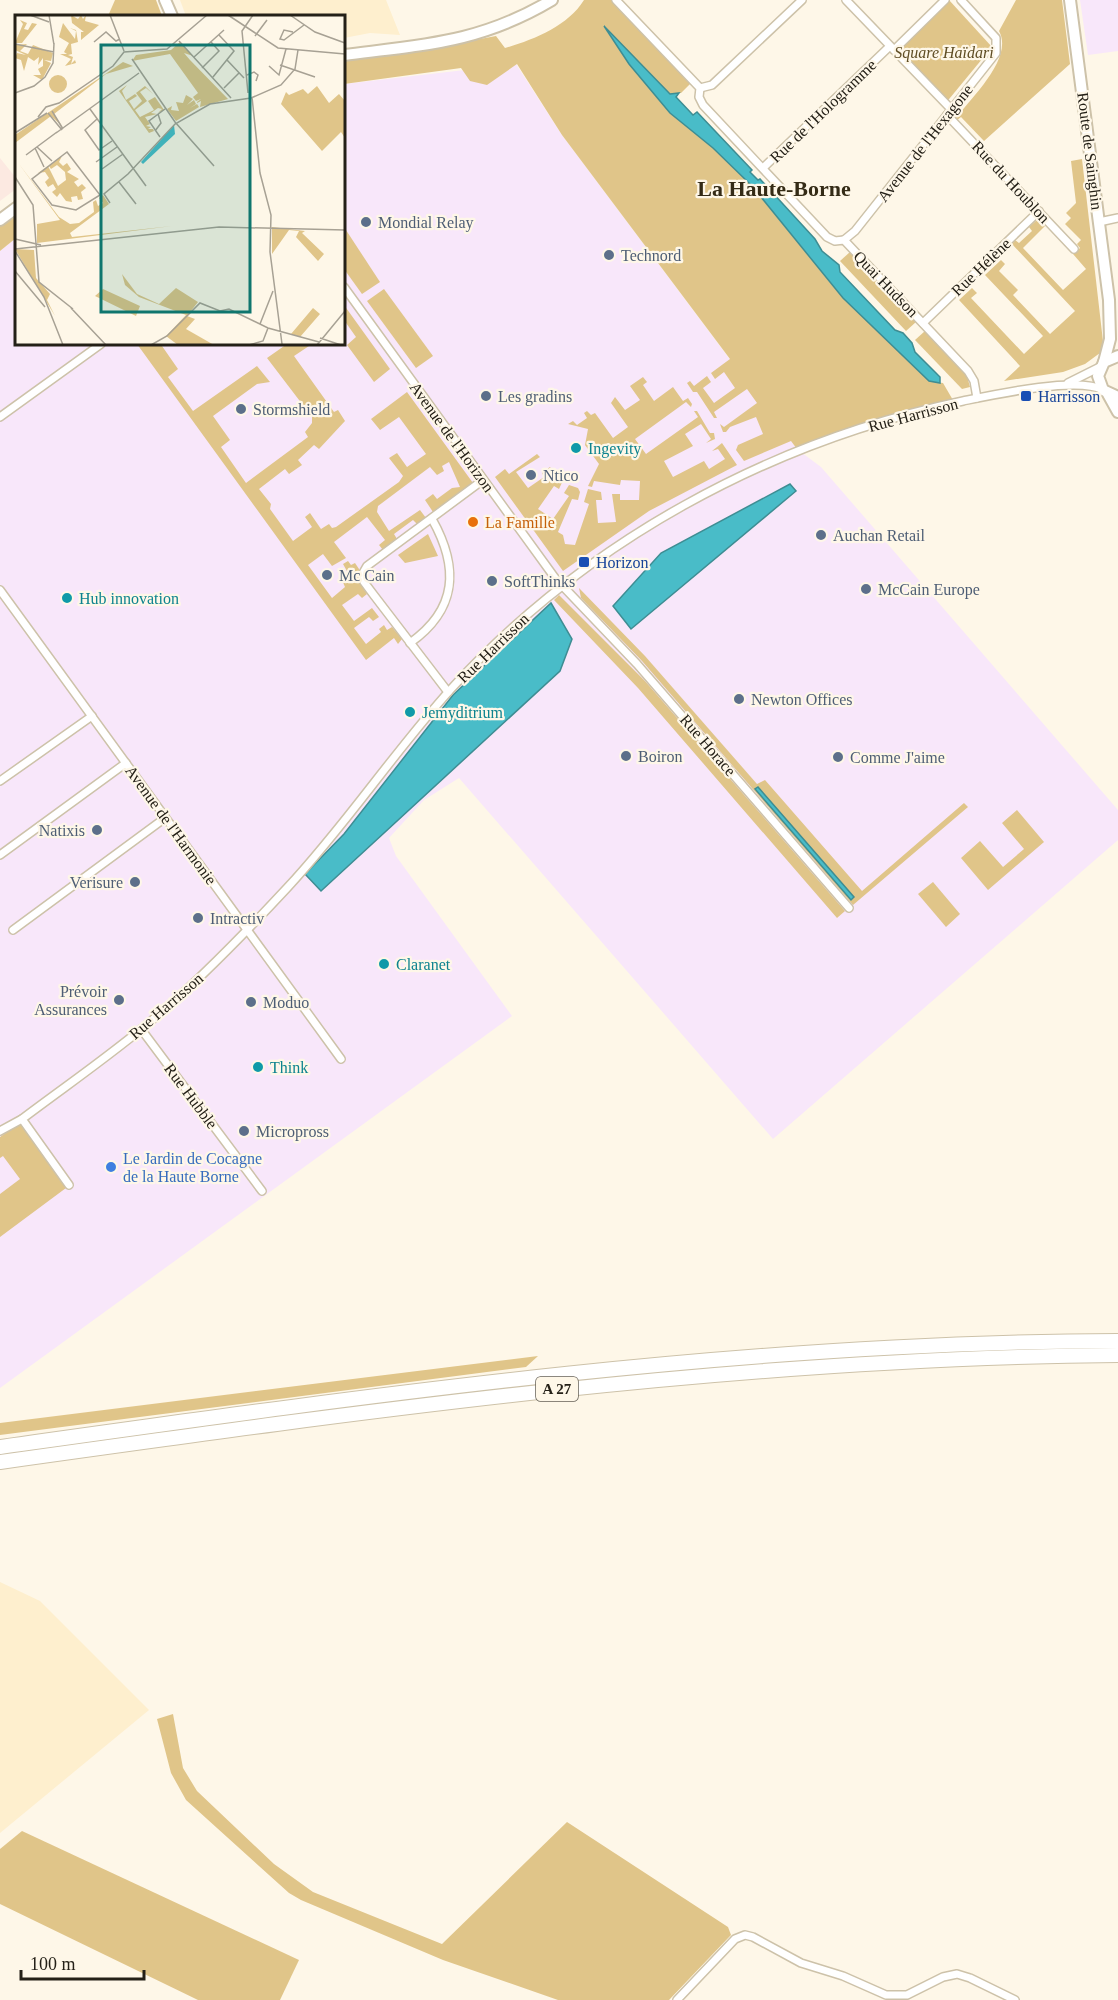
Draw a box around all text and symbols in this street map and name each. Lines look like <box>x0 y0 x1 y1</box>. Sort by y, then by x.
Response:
inset map <box>15 15 345 345</box>
park label: Square Haïdari <box>894 44 994 62</box>
street label: Rue de l'Hologramme <box>767 56 880 167</box>
street label: Avenue de l'Hexagone <box>874 81 977 206</box>
street label: Route de Sainghin <box>1073 91 1106 211</box>
street label: Rue du Houblon <box>969 138 1053 226</box>
district label: La Haute-Borne <box>697 176 851 201</box>
place label: Mondial Relay <box>378 214 474 232</box>
marker: Mondial Relay <box>359 215 373 229</box>
street label: Rue Hélène <box>948 235 1014 299</box>
place label: Technord <box>621 247 681 264</box>
marker: Technord <box>602 248 616 262</box>
street label: Quai Hudson <box>850 248 922 320</box>
street label: Avenue de l'Horizon <box>406 379 498 495</box>
place label: Les gradins <box>498 388 572 406</box>
place label: Harrisson <box>1038 388 1100 405</box>
marker: Les gradins <box>479 389 493 403</box>
marker: Harrisson <box>1019 389 1033 403</box>
street label: Rue Harrisson <box>866 395 960 435</box>
place label: Stormshield <box>253 401 330 418</box>
marker: Stormshield <box>234 402 248 416</box>
place label: Ingevity <box>588 440 641 458</box>
marker: Ingevity <box>569 441 583 455</box>
place label: Ntico <box>543 467 579 484</box>
marker: Ntico <box>524 468 538 482</box>
place label: La Famille <box>485 514 555 531</box>
marker: La Famille <box>466 515 480 529</box>
place label: Auchan Retail <box>833 527 926 544</box>
marker: Auchan Retail <box>814 528 828 542</box>
place label: Horizon <box>596 554 648 571</box>
marker: Horizon <box>577 555 591 569</box>
place label: Mc Cain <box>339 567 395 584</box>
marker: Mc Cain <box>320 568 334 582</box>
place label: SoftThinks <box>504 573 575 590</box>
marker: SoftThinks <box>485 574 499 588</box>
place label: McCain Europe <box>878 581 980 599</box>
marker: McCain Europe <box>859 582 873 596</box>
place label: Hub innovation <box>79 590 179 607</box>
marker: Hub innovation <box>60 591 74 605</box>
street label: Rue Harrisson <box>454 610 532 686</box>
place label: Newton Offices <box>751 691 852 708</box>
marker: Newton Offices <box>732 692 746 706</box>
place label: Jemyditrium <box>422 704 503 722</box>
marker: Jemyditrium <box>403 705 417 719</box>
street label: Rue Horace <box>677 711 739 779</box>
place label: Boiron <box>638 748 682 765</box>
marker: Boiron <box>619 749 633 763</box>
place label: Comme J'aime <box>850 749 945 766</box>
marker: Comme J'aime <box>831 750 845 764</box>
street label: Avenue de l'Harmonie <box>122 762 220 888</box>
place label: Natixis <box>39 822 85 839</box>
marker: Natixis <box>90 823 104 837</box>
place label: Verisure <box>70 874 123 891</box>
marker: Verisure <box>128 875 142 889</box>
place label: Intractiv <box>210 910 264 927</box>
marker: Intractiv <box>191 911 205 925</box>
place label: Claranet <box>396 956 451 973</box>
marker: Claranet <box>377 957 391 971</box>
street label: Rue Harrisson <box>126 969 206 1043</box>
place label: Prévoir Assurances <box>34 983 108 1018</box>
marker: Prévoir Assurances <box>112 993 126 1007</box>
place label: Moduo <box>263 994 309 1011</box>
marker: Moduo <box>244 995 258 1009</box>
place label: Think <box>270 1059 308 1076</box>
street label: Rue Hubble <box>161 1060 221 1132</box>
marker: Think <box>251 1060 265 1074</box>
place label: Micropross <box>256 1123 329 1141</box>
marker: Micropross <box>237 1124 251 1138</box>
place label: Le Jardin de Cocagne de la Haute Borne <box>123 1150 262 1185</box>
marker: Le Jardin de Cocagne de la Haute Borne <box>104 1160 118 1174</box>
road number: A 27 <box>536 1377 578 1401</box>
scale bar <box>21 1943 144 1981</box>
text: 100 m <box>30 1954 76 1974</box>

